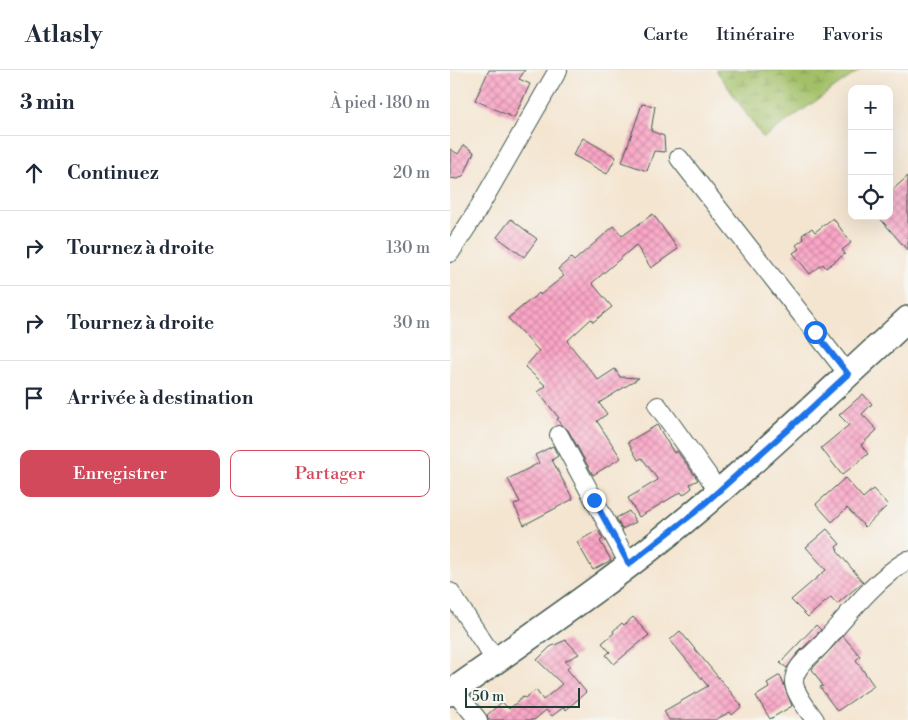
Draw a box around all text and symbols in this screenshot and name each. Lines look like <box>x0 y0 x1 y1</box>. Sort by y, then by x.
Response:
text: Atlasly <box>25 20 102 50</box>
text: Carte <box>643 23 688 46</box>
text: Itinéraire <box>716 23 795 46</box>
text: Favoris <box>823 23 883 46</box>
map controls <box>848 85 893 220</box>
button: + <box>848 85 893 130</box>
text: 3 min <box>20 90 75 116</box>
text: À pied · 180 m <box>330 93 430 113</box>
button: − <box>848 130 893 175</box>
icon: ahead <box>20 159 48 187</box>
text: Continuez <box>67 161 159 185</box>
text: 20 m <box>393 163 430 183</box>
button: locate <box>848 175 893 220</box>
icon: right <box>20 234 48 262</box>
text: Tournez à droite <box>67 236 214 260</box>
text: 130 m <box>386 238 430 258</box>
icon: right <box>20 309 48 337</box>
text: Tournez à droite <box>67 311 214 335</box>
text: 30 m <box>393 313 430 333</box>
route start <box>804 321 827 344</box>
icon: arrive <box>20 384 48 412</box>
text: Arrivée à destination <box>67 386 253 410</box>
button: Enregistrer <box>20 450 220 497</box>
button: Partager <box>230 450 430 497</box>
route end <box>583 489 606 512</box>
scale bar <box>465 685 580 708</box>
text: 50 m <box>472 688 504 706</box>

